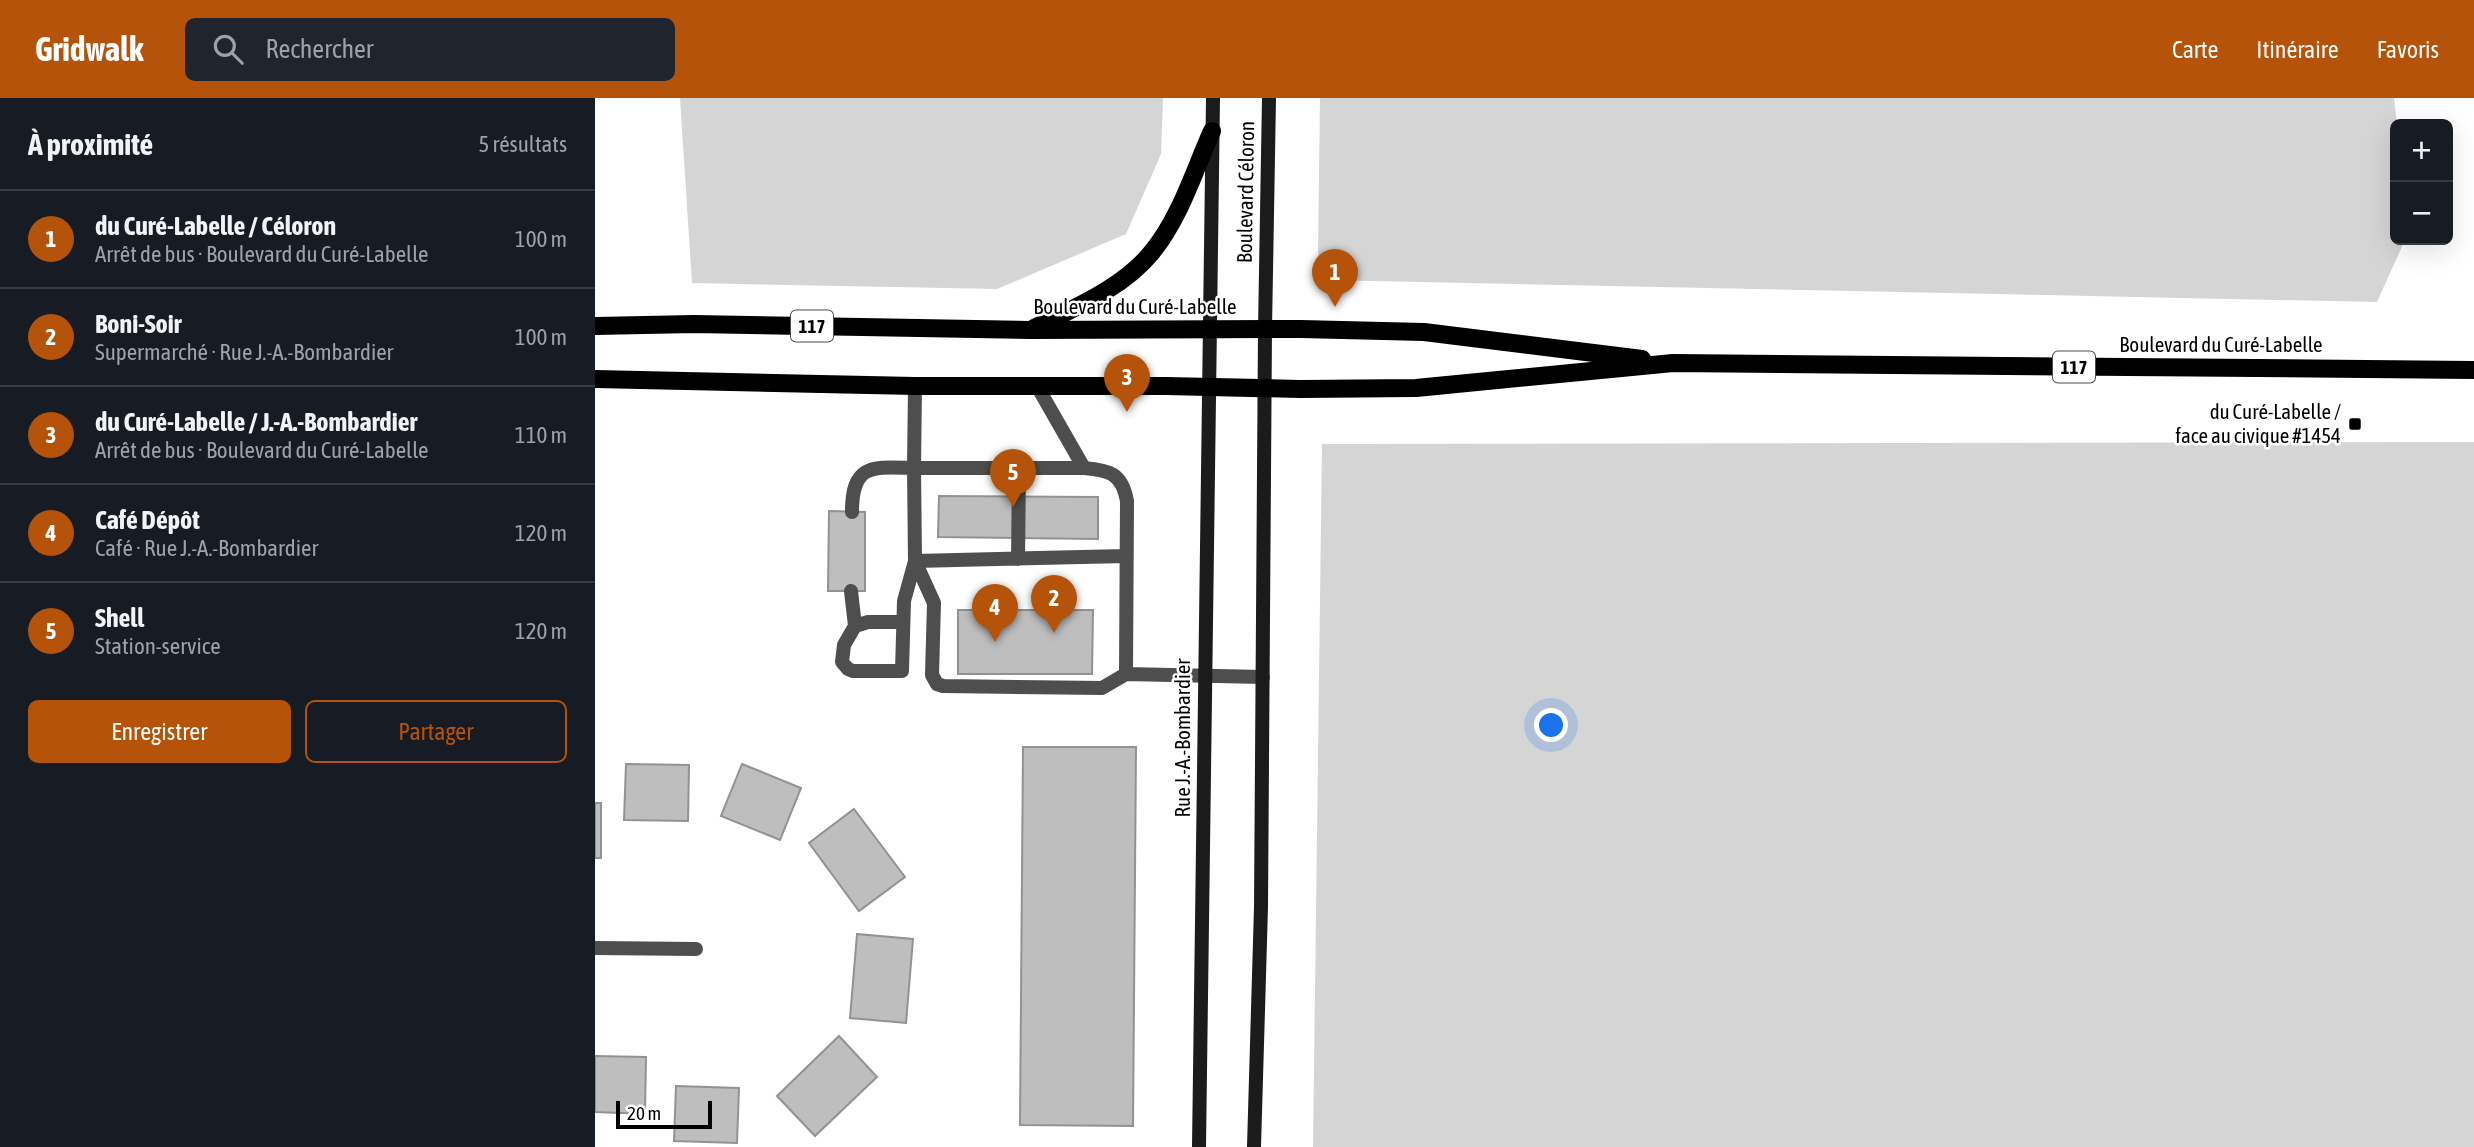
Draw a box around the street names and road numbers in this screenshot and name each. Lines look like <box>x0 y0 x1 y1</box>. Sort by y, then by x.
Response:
street label: Boulevard Céloron <box>1232 121 1258 263</box>
street label: Boulevard du Curé-Labelle <box>1033 294 1237 318</box>
road number: 117 <box>791 310 833 342</box>
street label: Boulevard du Curé-Labelle <box>2119 332 2323 356</box>
road number: 117 <box>2053 352 2095 382</box>
street label: Rue J.-A.-Bombardier <box>1170 658 1194 818</box>

